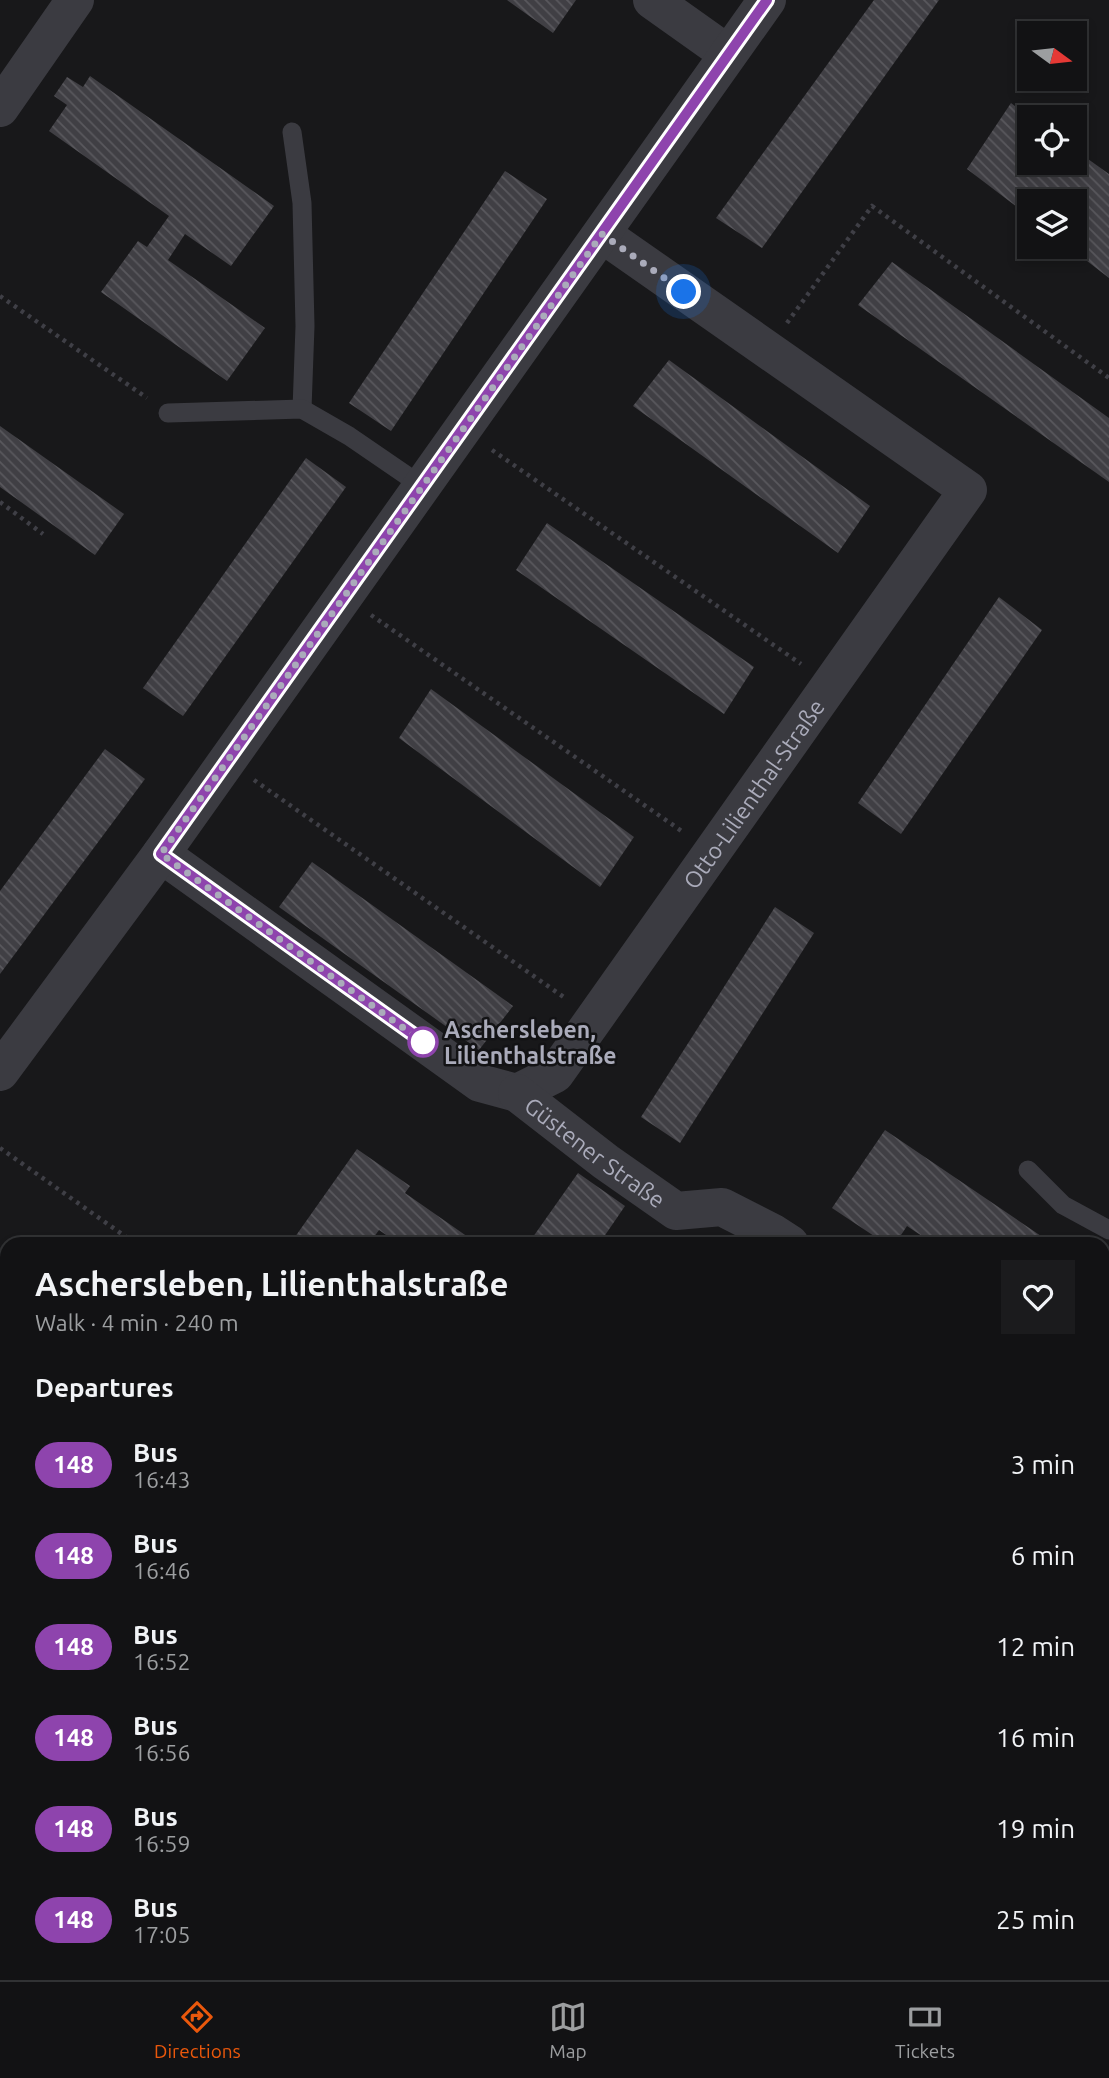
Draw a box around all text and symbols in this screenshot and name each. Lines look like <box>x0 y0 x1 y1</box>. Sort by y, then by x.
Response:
north arrow <box>1017 21 1087 91</box>
map controls <box>1017 21 1087 259</box>
button: locate <box>1017 105 1087 175</box>
button: layers <box>1017 189 1087 259</box>
your location <box>666 274 701 309</box>
street label: Otto-Lilienthal-Straße <box>678 694 829 893</box>
place label: Aschersleben, Lilienthalstraße <box>444 1017 617 1068</box>
marker: Aschersleben, Lilienthalstraße <box>408 1027 438 1057</box>
street label: Güstener Straße <box>520 1092 670 1212</box>
button: heart <box>1001 1260 1075 1334</box>
text: Aschersleben, Lilienthalstraße <box>35 1265 508 1302</box>
text: Walk · 4 min · 240 m <box>35 1310 239 1335</box>
text: Departures <box>35 1373 173 1402</box>
text: Bus <box>133 1438 178 1467</box>
text: 3 min <box>1011 1450 1075 1479</box>
text: 148 <box>53 1451 94 1478</box>
text: 16:43 <box>133 1467 191 1492</box>
text: Bus <box>133 1529 178 1558</box>
text: 6 min <box>1011 1541 1075 1570</box>
text: 148 <box>53 1542 94 1569</box>
text: 16:46 <box>133 1558 191 1583</box>
text: Bus <box>133 1620 178 1649</box>
text: 12 min <box>996 1632 1075 1661</box>
text: 148 <box>53 1633 94 1660</box>
text: 16:52 <box>133 1649 191 1674</box>
text: Bus <box>133 1711 178 1740</box>
text: 16 min <box>996 1723 1075 1752</box>
text: 148 <box>53 1724 94 1751</box>
text: 16:56 <box>133 1740 191 1765</box>
text: Bus <box>133 1802 178 1831</box>
text: 19 min <box>996 1814 1075 1843</box>
text: 148 <box>53 1815 94 1842</box>
text: 16:59 <box>133 1831 191 1856</box>
text: Bus <box>133 1893 178 1922</box>
text: 25 min <box>996 1905 1075 1934</box>
text: 148 <box>53 1906 94 1933</box>
text: 17:05 <box>133 1922 191 1947</box>
tab: Directions <box>154 1998 241 2062</box>
tab: Map <box>549 1998 587 2062</box>
tab: Tickets <box>895 1998 955 2062</box>

